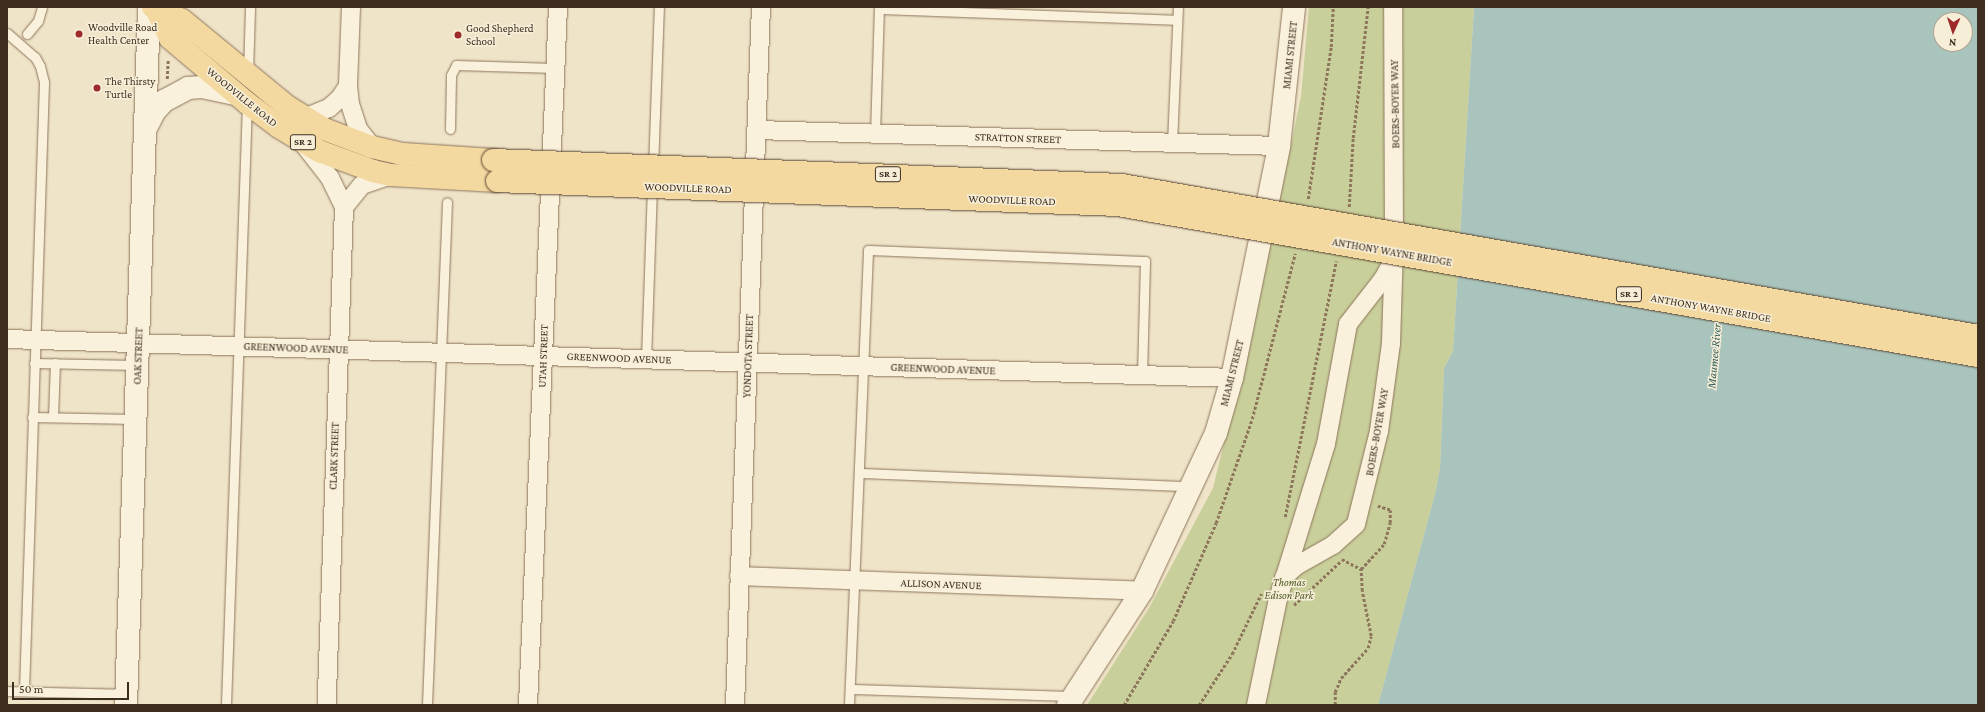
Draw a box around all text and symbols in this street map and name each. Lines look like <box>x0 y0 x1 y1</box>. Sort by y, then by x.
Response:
north arrow <box>1933 12 1973 52</box>
street label: MIAMI STREET <box>1280 20 1300 90</box>
place label: Woodville Road Health Center <box>88 21 157 47</box>
place label: Good Shepherd School <box>466 22 534 48</box>
marker: Woodville Road Health Center <box>73 28 85 40</box>
marker: Good Shepherd School <box>453 30 463 40</box>
text: N <box>1948 37 1956 49</box>
street label: BOERS-BOYER WAY <box>1388 59 1402 149</box>
street label: WOODVILLE ROAD <box>204 64 280 130</box>
place label: The Thirsty Turtle <box>105 75 155 101</box>
marker: The Thirsty Turtle <box>92 83 102 93</box>
street label: STRATTON STREET <box>975 130 1061 146</box>
road number: SR 2 <box>289 134 317 150</box>
road number: SR 2 <box>874 166 902 182</box>
street label: WOODVILLE ROAD <box>644 180 732 196</box>
street label: WOODVILLE ROAD <box>968 192 1056 208</box>
street label: ANTHONY WAYNE BRIDGE <box>1331 235 1453 269</box>
road number: SR 2 <box>1615 286 1643 302</box>
street label: ANTHONY WAYNE BRIDGE <box>1650 291 1772 325</box>
street label: YONDOTA STREET <box>740 314 756 398</box>
water label: Maumee River <box>1705 323 1725 389</box>
street label: UTAH STREET <box>535 324 551 388</box>
street label: OAK STREET <box>130 327 146 385</box>
street label: MIAMI STREET <box>1217 338 1247 408</box>
street label: GREENWOOD AVENUE <box>243 340 349 356</box>
street label: GREENWOOD AVENUE <box>566 350 672 366</box>
street label: GREENWOOD AVENUE <box>890 361 996 377</box>
street label: BOERS-BOYER WAY <box>1363 387 1391 477</box>
street label: CLARK STREET <box>326 422 342 490</box>
street label: ALLISON AVENUE <box>900 576 982 592</box>
park label: Thomas Edison Park <box>1265 576 1313 602</box>
scale bar <box>14 674 131 700</box>
text: 50 m <box>19 682 43 696</box>

